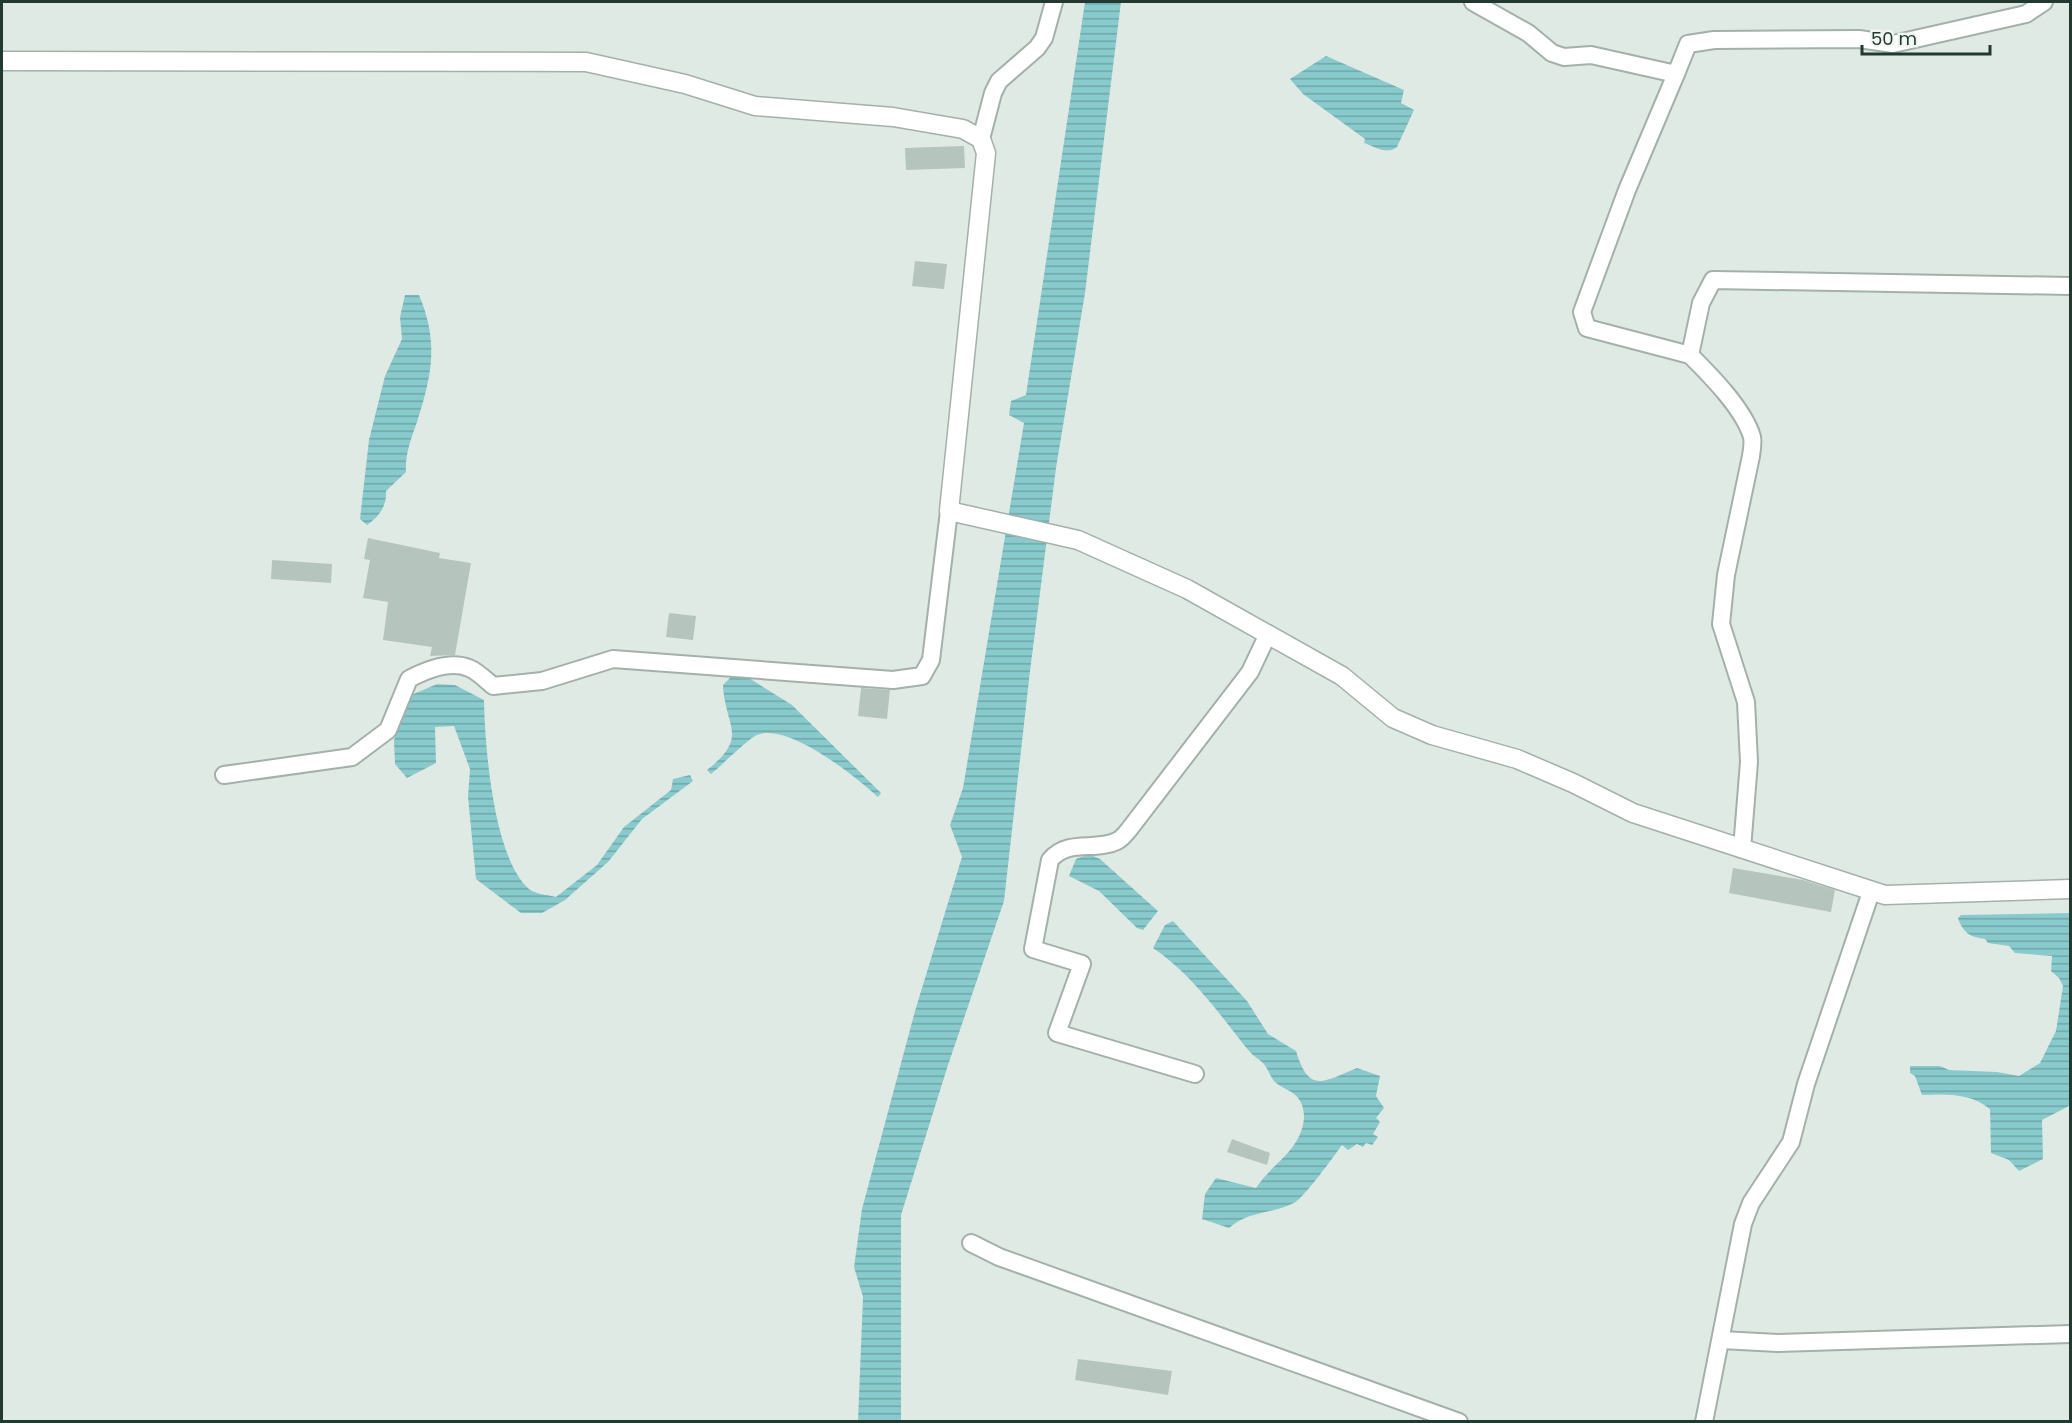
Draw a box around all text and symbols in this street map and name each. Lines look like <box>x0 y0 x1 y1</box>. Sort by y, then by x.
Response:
scale bar <box>1862 18 1990 56</box>
text: 50 m <box>1871 26 1917 51</box>

